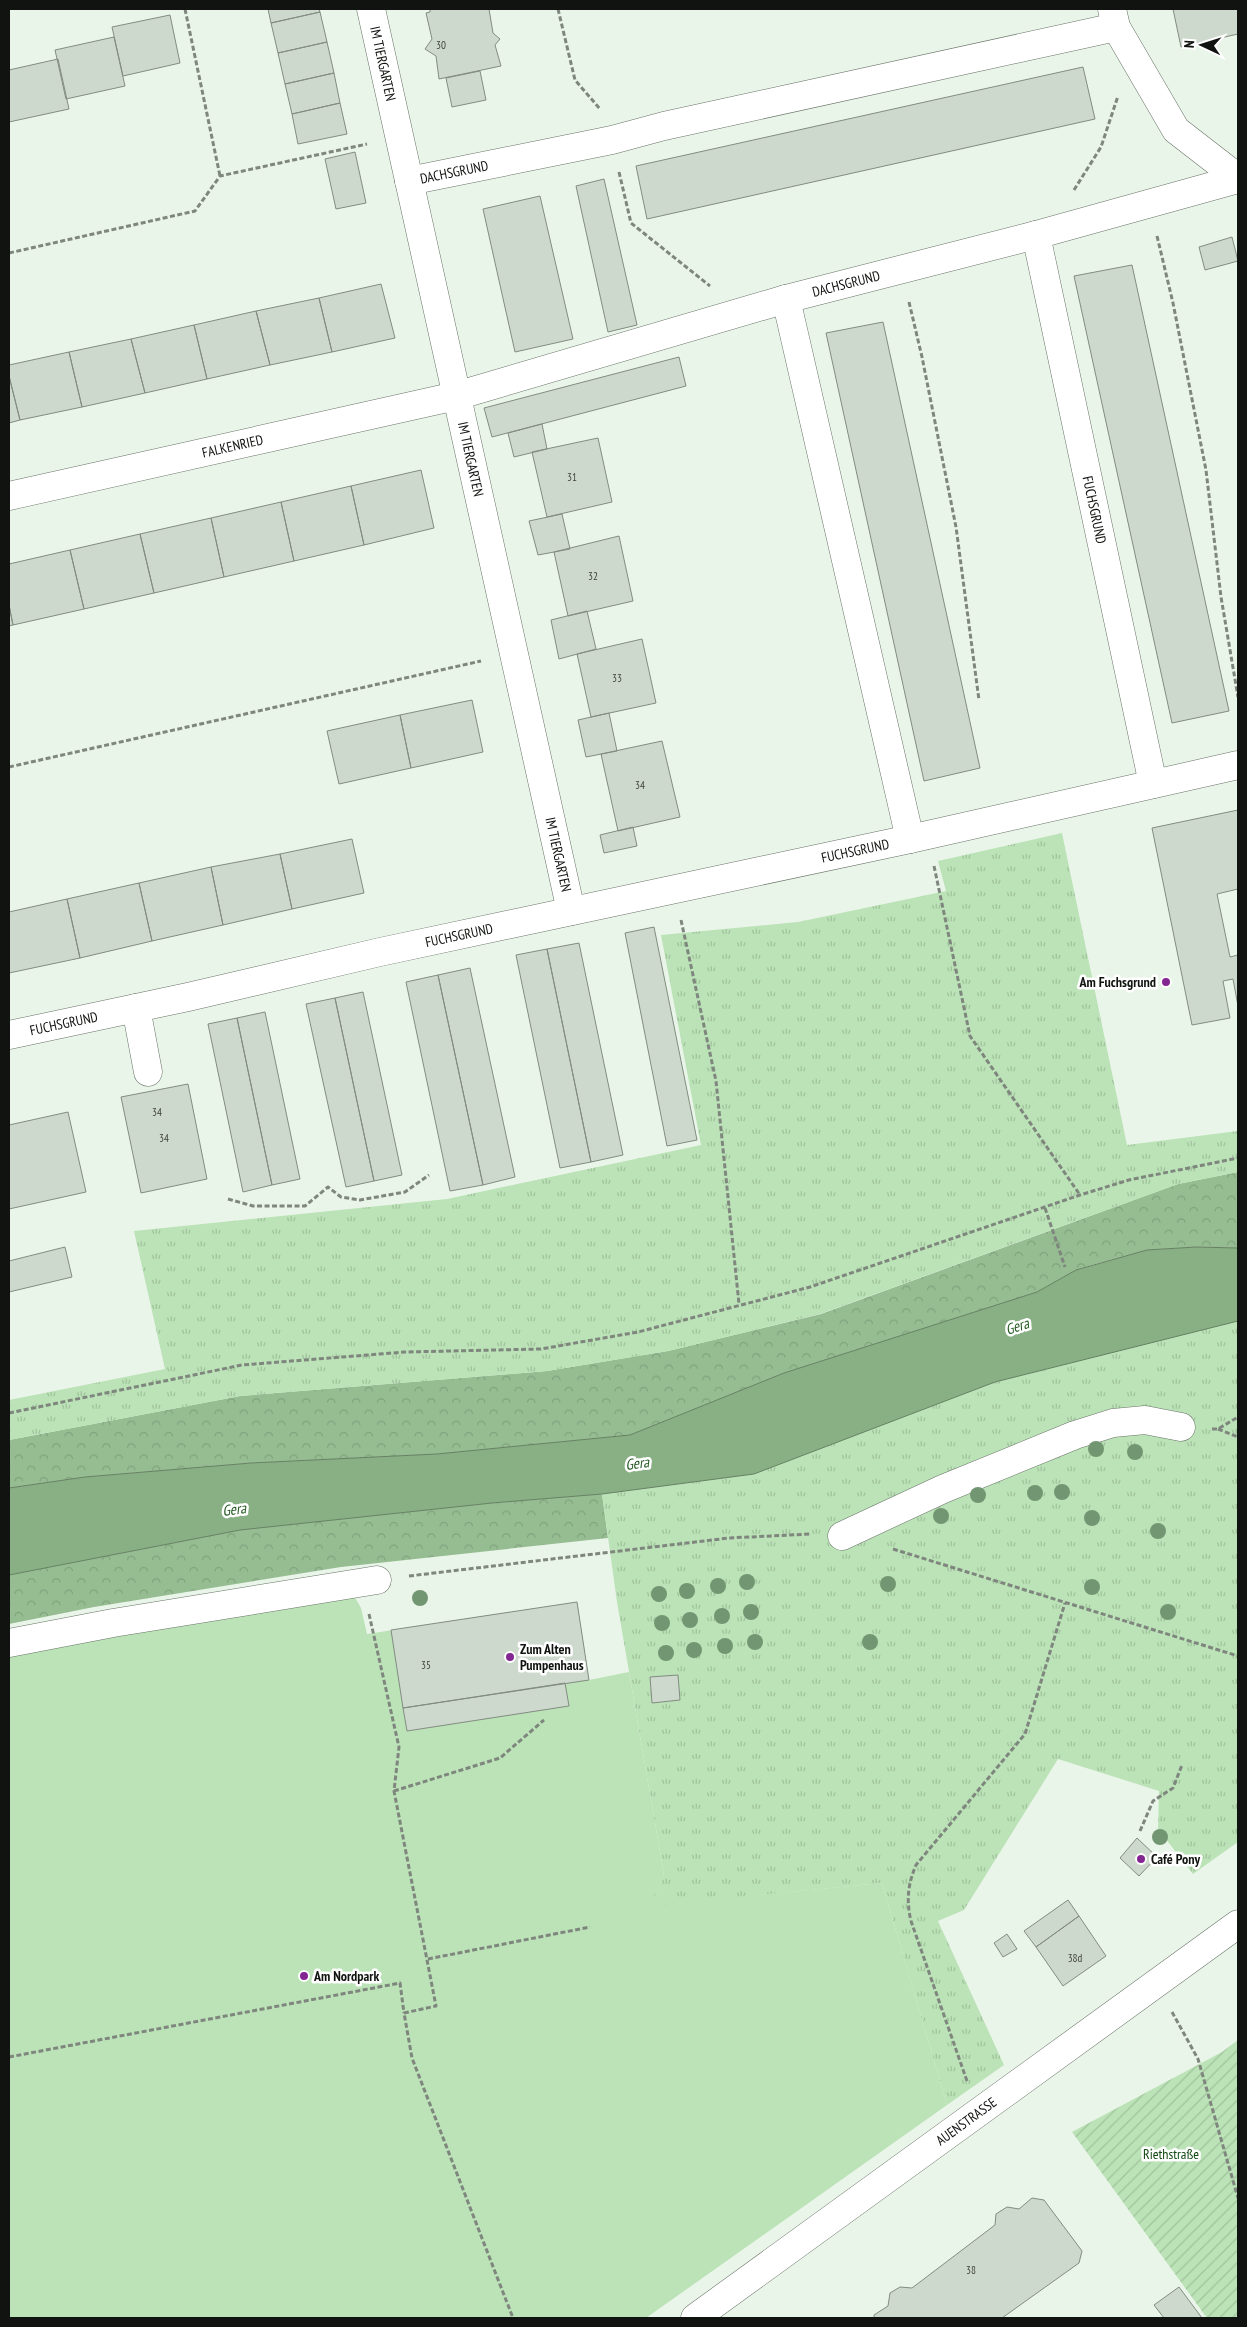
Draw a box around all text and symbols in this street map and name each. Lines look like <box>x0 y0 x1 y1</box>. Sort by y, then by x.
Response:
north arrow <box>1177 20 1227 70</box>
street label: IM TIERGARTEN <box>366 25 400 103</box>
house number: 30 <box>436 38 446 52</box>
text: N <box>1180 40 1198 48</box>
street label: DACHSGRUND <box>418 156 490 188</box>
street label: DACHSGRUND <box>810 266 882 301</box>
street label: IM TIERGARTEN <box>454 420 488 498</box>
street label: FALKENRIED <box>200 430 265 462</box>
house number: 31 <box>567 470 577 484</box>
street label: FUCHSGRUND <box>1079 474 1111 545</box>
house number: 32 <box>588 569 598 583</box>
house number: 33 <box>612 671 622 685</box>
house number: 34 <box>635 778 645 792</box>
street label: IM TIERGARTEN <box>541 815 575 894</box>
street label: FUCHSGRUND <box>820 835 891 867</box>
street label: FUCHSGRUND <box>423 919 495 951</box>
place label: Am Fuchsgrund <box>1079 973 1156 991</box>
marker: Am Fuchsgrund <box>1160 976 1172 988</box>
street label: FUCHSGRUND <box>28 1007 99 1039</box>
house number: 34 <box>152 1105 162 1119</box>
house number: 34 <box>159 1131 169 1145</box>
water label: Gera <box>1003 1313 1032 1339</box>
water label: Gera <box>624 1452 651 1474</box>
water label: Gera <box>221 1498 248 1520</box>
place label: Zum Alten Pumpenhaus <box>520 1640 584 1674</box>
marker: Zum Alten Pumpenhaus <box>504 1651 516 1663</box>
house number: 35 <box>421 1658 431 1672</box>
place label: Café Pony <box>1151 1850 1200 1868</box>
marker: Café Pony <box>1135 1853 1147 1865</box>
house number: 38d <box>1068 1951 1083 1965</box>
place label: Am Nordpark <box>313 1967 379 1985</box>
marker: Am Nordpark <box>298 1970 310 1982</box>
street label: AUENSTRASSE <box>932 2093 1000 2149</box>
park label: Riethstraße <box>1143 2145 1199 2163</box>
house number: 38 <box>966 2263 976 2277</box>

